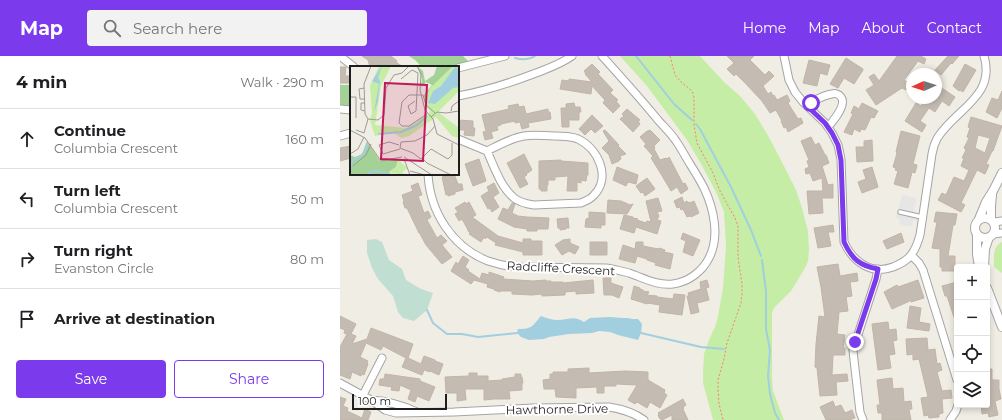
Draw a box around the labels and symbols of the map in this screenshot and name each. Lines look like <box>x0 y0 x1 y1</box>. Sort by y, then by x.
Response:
inset map <box>350 66 459 175</box>
north arrow <box>906 68 942 104</box>
route start <box>802 94 820 112</box>
street label: Radcliffe Crescent <box>506 258 616 278</box>
route end <box>846 333 864 351</box>
scale bar <box>352 392 447 411</box>
street label: Hawthorne Drive <box>506 401 608 417</box>

